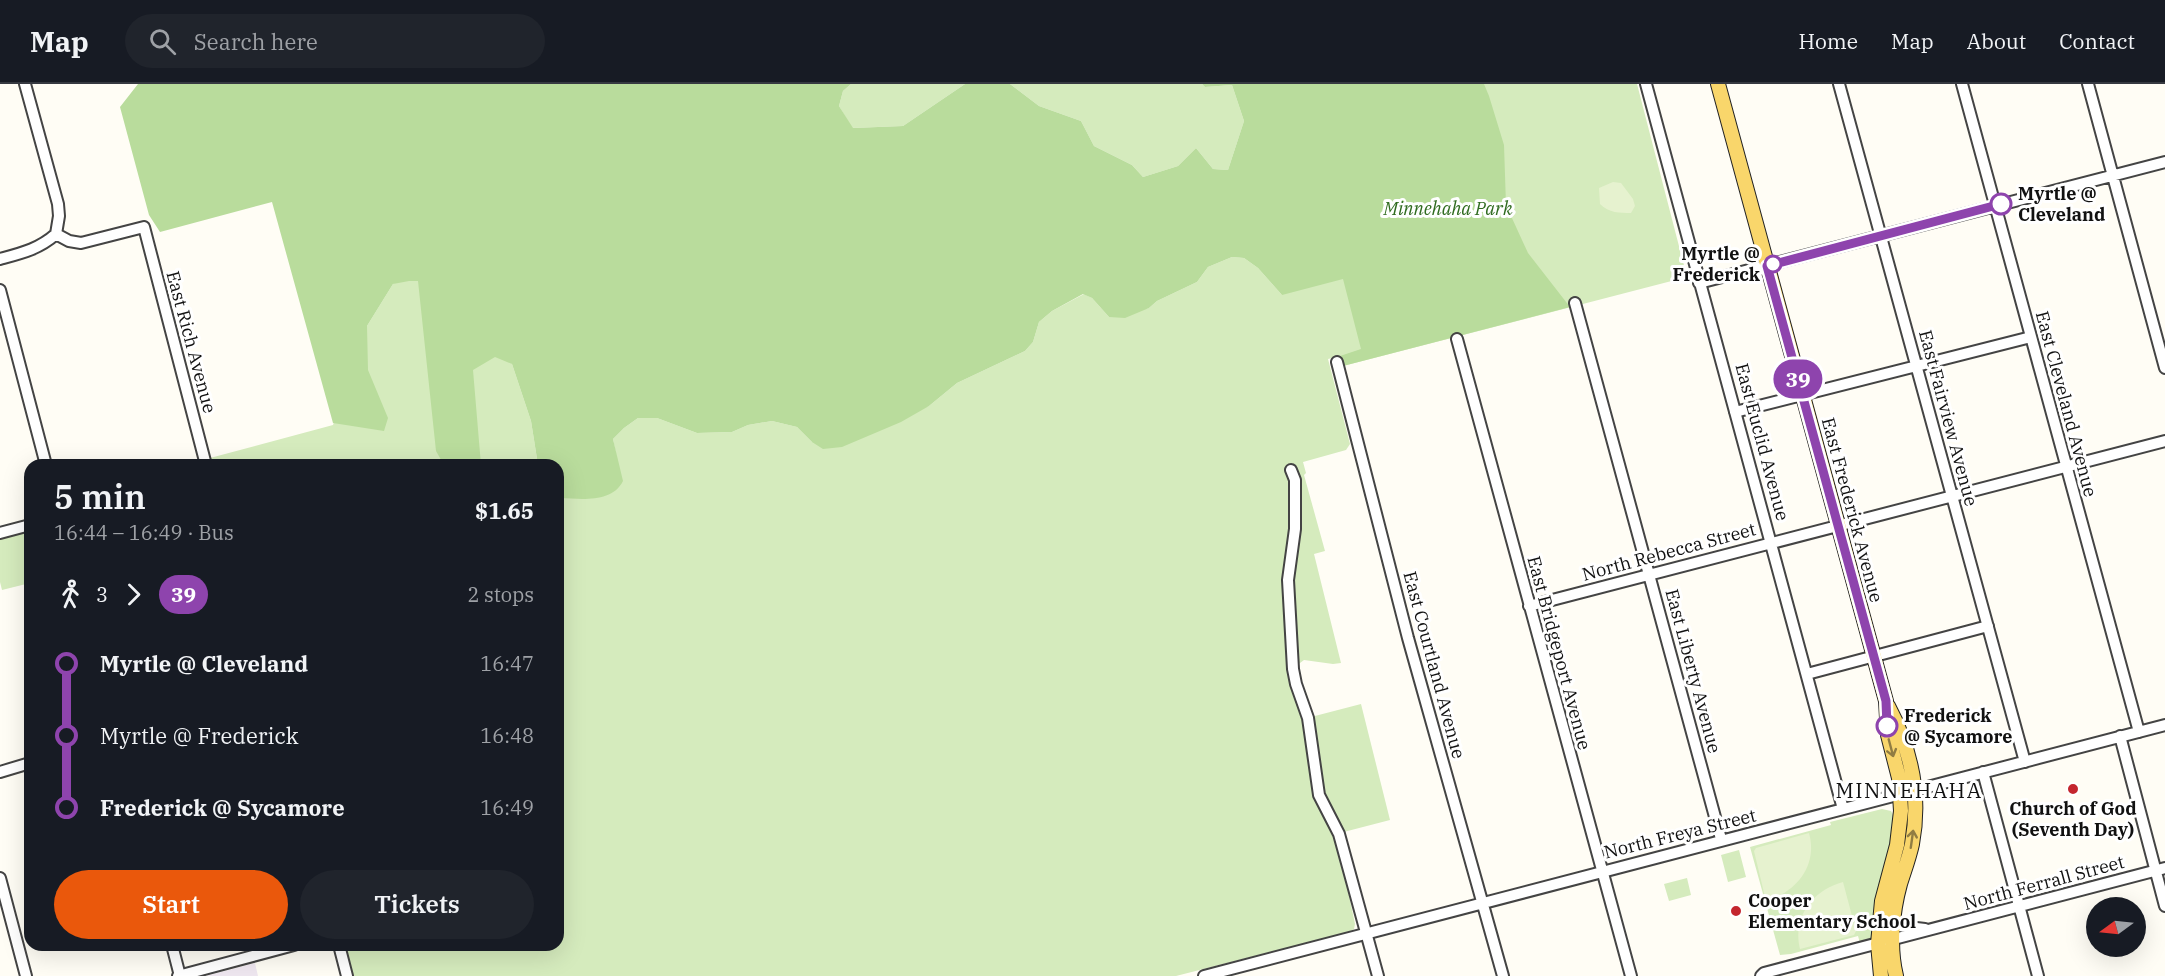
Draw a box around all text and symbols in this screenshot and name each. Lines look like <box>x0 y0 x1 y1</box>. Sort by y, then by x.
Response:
search box <box>125 14 545 68</box>
text: Map <box>30 23 89 60</box>
icon: search <box>146 25 179 58</box>
text: Search here <box>194 27 318 56</box>
text: Home <box>1798 27 1858 55</box>
text: Map <box>1891 27 1934 55</box>
text: About <box>1967 27 2026 55</box>
text: Contact <box>2059 27 2135 55</box>
place label: Myrtle @ Cleveland <box>2018 182 2105 226</box>
marker: Myrtle @ Cleveland <box>1990 193 2012 215</box>
park label: Minnehaha Park <box>1382 197 1513 220</box>
place label: Myrtle @ Frederick <box>1672 242 1761 286</box>
marker: Myrtle @ Frederick <box>1764 255 1782 273</box>
street label: East Rich Avenue <box>161 268 222 416</box>
street label: East Cleveland Avenue <box>2031 308 2102 499</box>
street label: East Fairview Avenue <box>1914 327 1983 508</box>
line badge: 39 <box>1771 360 1825 398</box>
street label: East Euclid Avenue <box>1730 361 1795 523</box>
text: 39 <box>1785 365 1811 393</box>
street label: East Frederick Avenue <box>1817 415 1888 605</box>
text: 5 min <box>54 475 146 518</box>
text: $1.65 <box>475 496 534 525</box>
street label: North Rebecca Street <box>1579 517 1758 586</box>
text: 16:44 – 16:49 · Bus <box>54 519 234 546</box>
street label: East Bridgeport Avenue <box>1523 553 1596 752</box>
street label: East Courtland Avenue <box>1398 569 1471 761</box>
icon: walk <box>54 578 87 611</box>
icon: forward <box>117 578 150 611</box>
text: 39 <box>171 580 196 608</box>
text: 3 <box>96 581 108 608</box>
text: 2 stops <box>467 581 534 608</box>
street label: East Liberty Avenue <box>1660 586 1726 756</box>
text: Myrtle @ Cleveland <box>100 649 308 678</box>
text: 16:47 <box>480 650 534 677</box>
place label: Frederick @ Sycamore <box>1904 704 2012 748</box>
marker: Frederick @ Sycamore <box>1876 715 1898 737</box>
text: Myrtle @ Frederick <box>100 721 299 750</box>
text: 16:48 <box>480 722 534 749</box>
one-way arrow <box>1886 738 1897 757</box>
district label: MINNEHAHA <box>1835 776 1983 804</box>
marker: Church of God (Seventh Day) <box>2066 782 2080 796</box>
text: Frederick @ Sycamore <box>100 793 345 822</box>
text: 16:49 <box>480 794 534 821</box>
place label: Church of God (Seventh Day) <box>2009 797 2137 841</box>
street label: North Freya Street <box>1601 803 1758 864</box>
one-way arrow <box>1907 829 1918 849</box>
street label: North Ferrall Street <box>1961 850 2127 915</box>
button: Start <box>54 870 288 939</box>
button: Tickets <box>300 870 534 939</box>
place label: Cooper Elementary School <box>1748 889 1916 933</box>
north arrow <box>2086 897 2146 957</box>
map controls <box>2086 897 2146 957</box>
marker: Cooper Elementary School <box>1729 904 1743 918</box>

